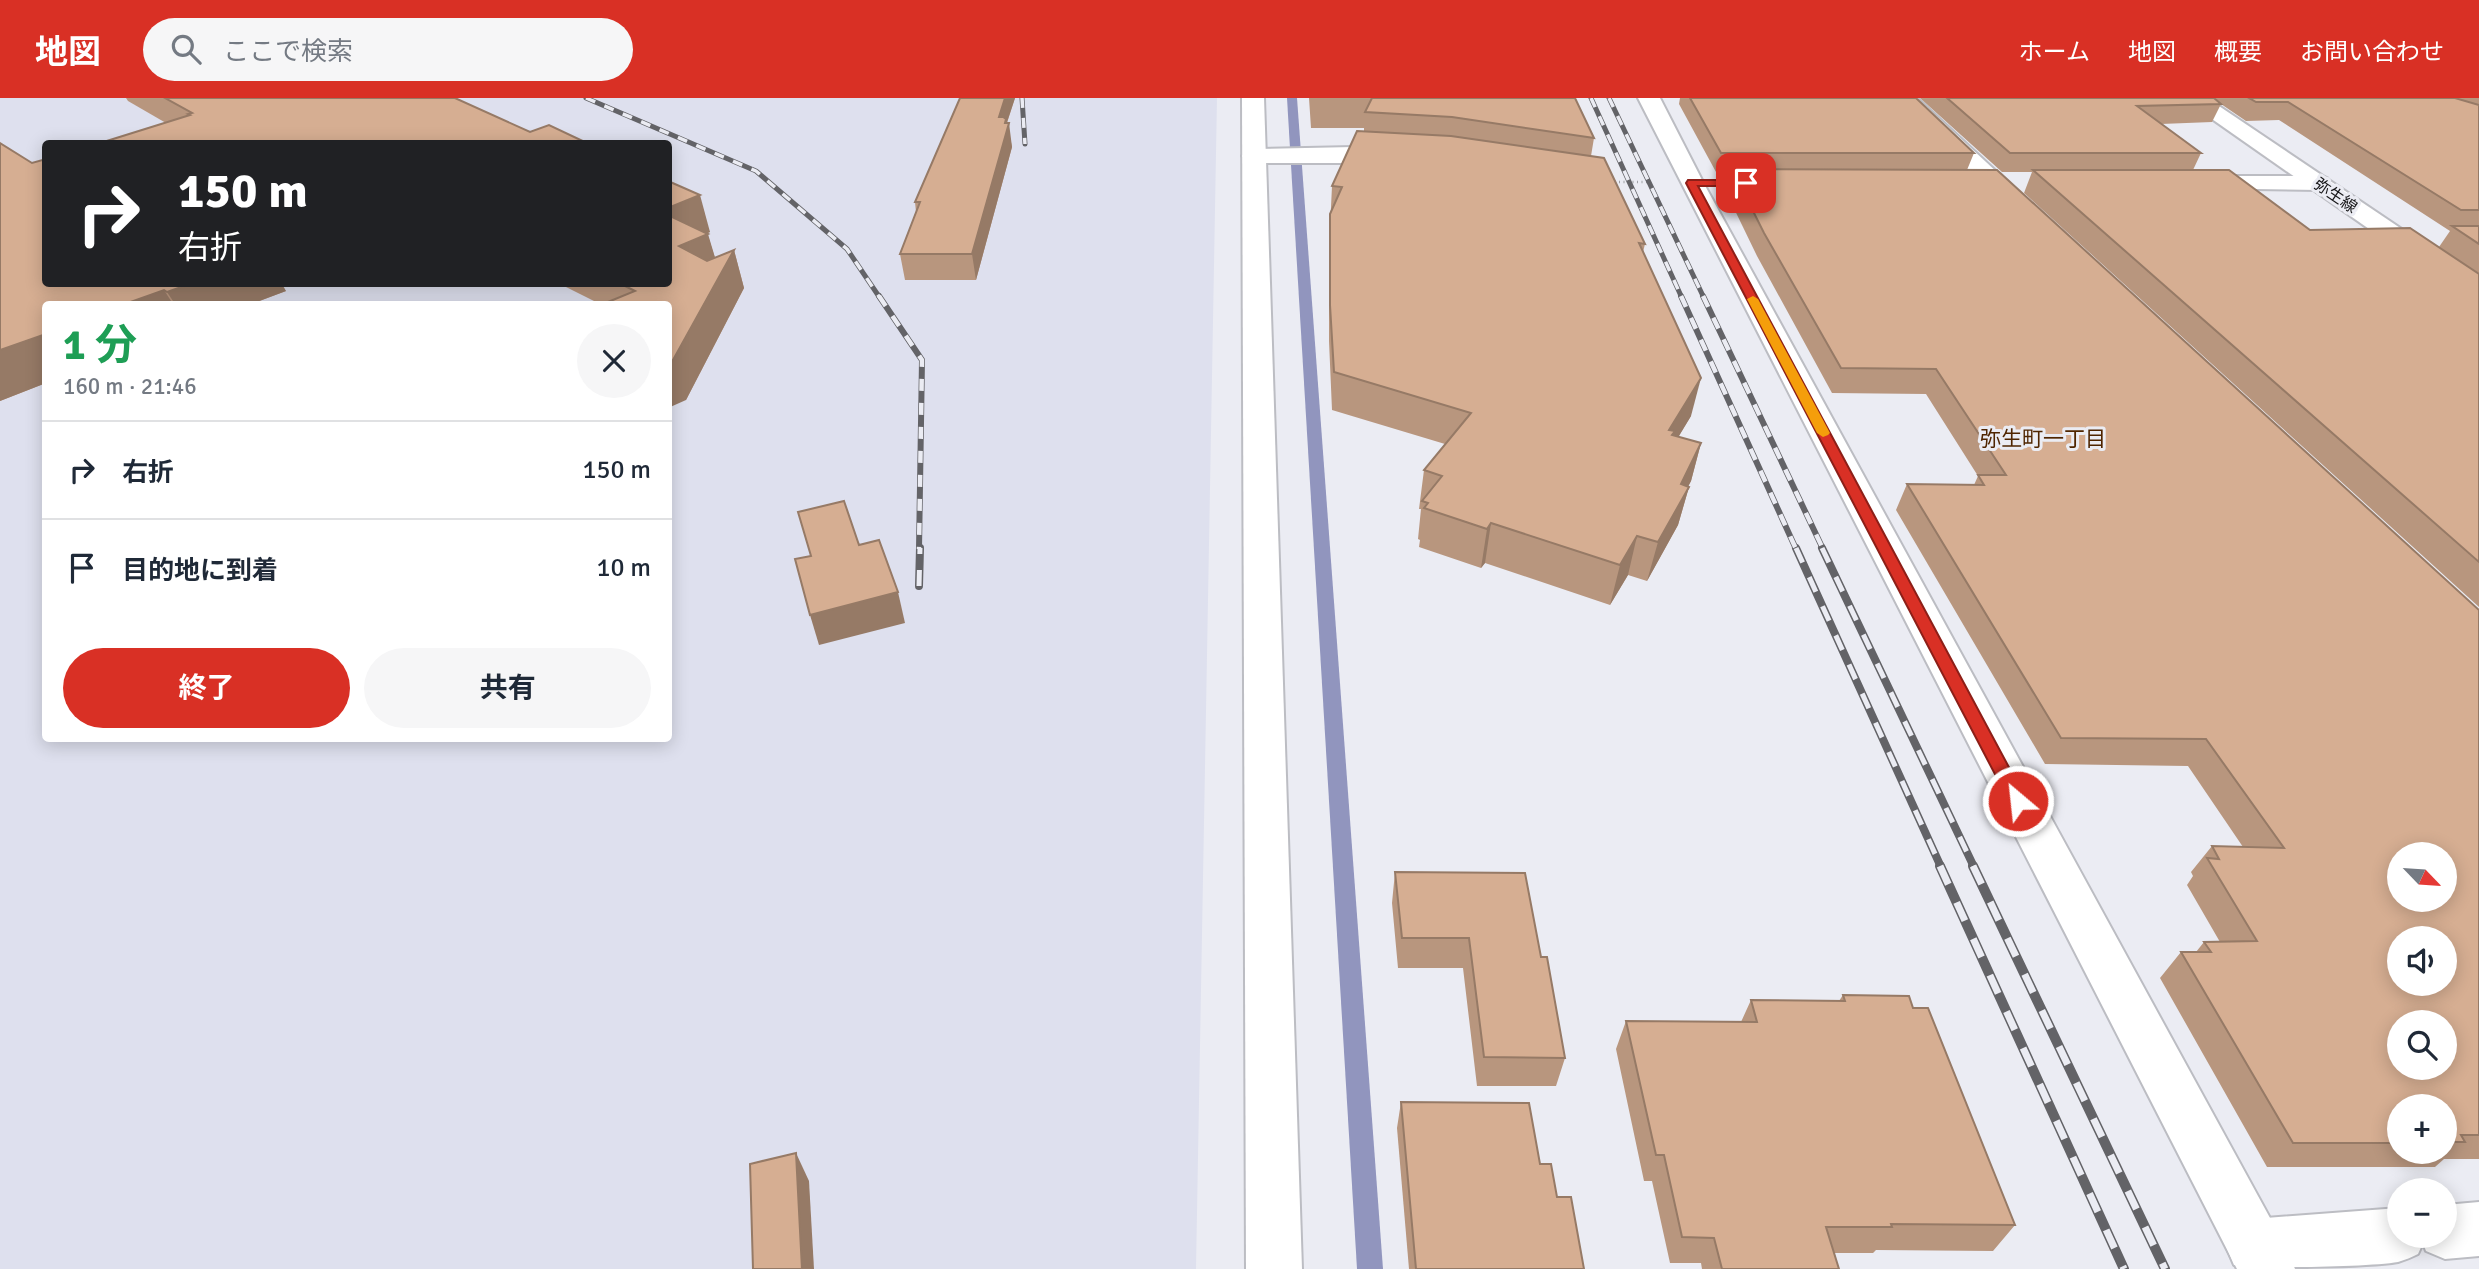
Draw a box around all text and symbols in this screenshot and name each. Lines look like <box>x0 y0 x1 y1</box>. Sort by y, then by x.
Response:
search box <box>143 18 633 81</box>
icon: search <box>167 30 205 68</box>
text: 地図 <box>35 32 101 73</box>
text: ここで検索 <box>223 36 353 68</box>
text: ホーム <box>2019 37 2090 67</box>
text: 地図 <box>2128 37 2176 67</box>
text: 概要 <box>2214 37 2262 67</box>
text: お問い合わせ <box>2300 37 2444 67</box>
pin <box>1716 153 1776 213</box>
text: 150 m <box>178 161 308 221</box>
icon: arrive <box>1727 164 1765 202</box>
icon: right <box>63 168 154 259</box>
street label: 弥生線 <box>2310 174 2361 218</box>
text: 右折 <box>178 228 242 267</box>
text: 1 分 <box>63 320 137 371</box>
button: close <box>577 324 651 398</box>
text: 160 m · 21:46 <box>63 372 197 401</box>
district label: 弥生町一丁目 <box>1980 426 2106 452</box>
icon: right <box>63 451 101 489</box>
text: 150 m <box>582 454 651 486</box>
text: 右折 <box>122 457 174 489</box>
icon: arrive <box>63 549 101 587</box>
text: 10 m <box>596 552 651 584</box>
text: 目的地に到着 <box>122 555 278 587</box>
button: 終了 <box>63 648 350 728</box>
button: 共有 <box>364 648 651 728</box>
position arrow <box>1981 764 2055 838</box>
north arrow <box>2387 842 2457 912</box>
map controls <box>2387 842 2457 1248</box>
button: sound <box>2387 926 2457 996</box>
button: search <box>2387 1010 2457 1080</box>
button: + <box>2387 1094 2457 1164</box>
button: − <box>2387 1178 2457 1248</box>

